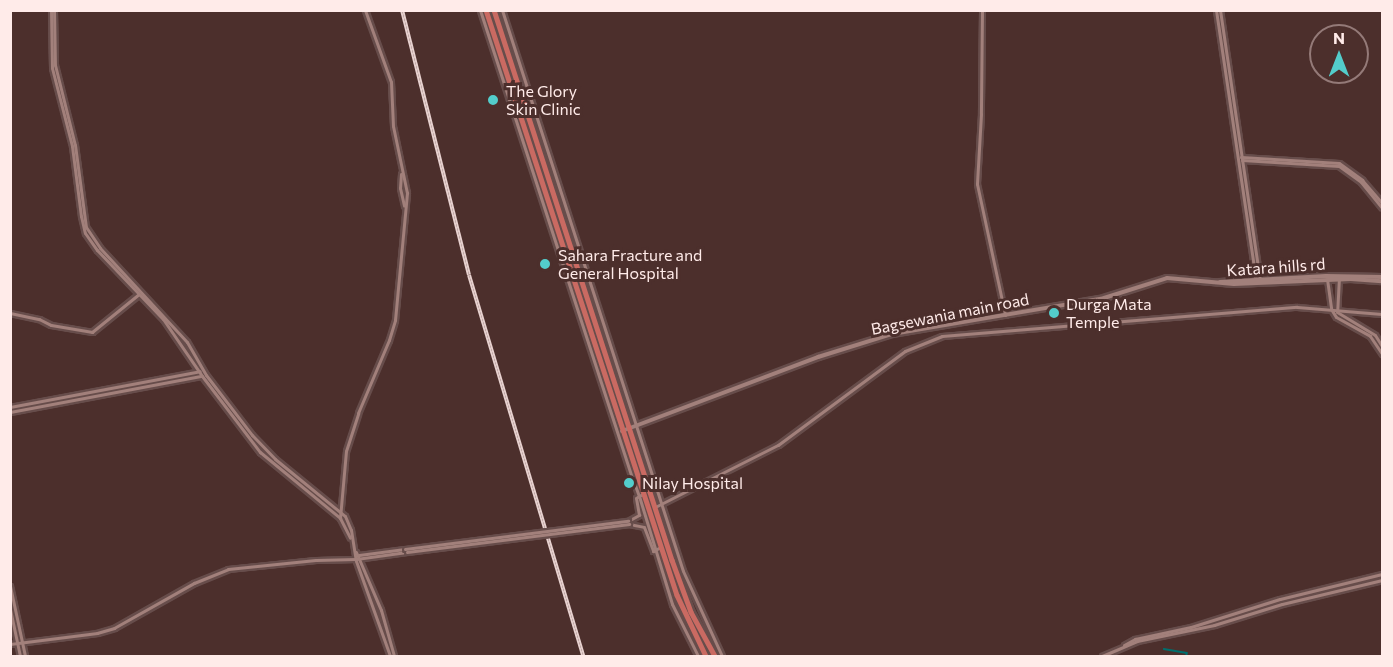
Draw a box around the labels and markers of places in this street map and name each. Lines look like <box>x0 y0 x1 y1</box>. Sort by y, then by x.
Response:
place label: The Glory Skin Clinic <box>506 81 581 119</box>
marker: The Glory Skin Clinic <box>484 91 502 109</box>
place label: Sahara Fracture and General Hospital <box>558 245 702 283</box>
marker: Sahara Fracture and General Hospital <box>536 255 554 273</box>
place label: Durga Mata Temple <box>1066 294 1152 332</box>
marker: Durga Mata Temple <box>1047 306 1061 320</box>
place label: Nilay Hospital <box>642 473 743 493</box>
marker: Nilay Hospital <box>620 474 638 492</box>

